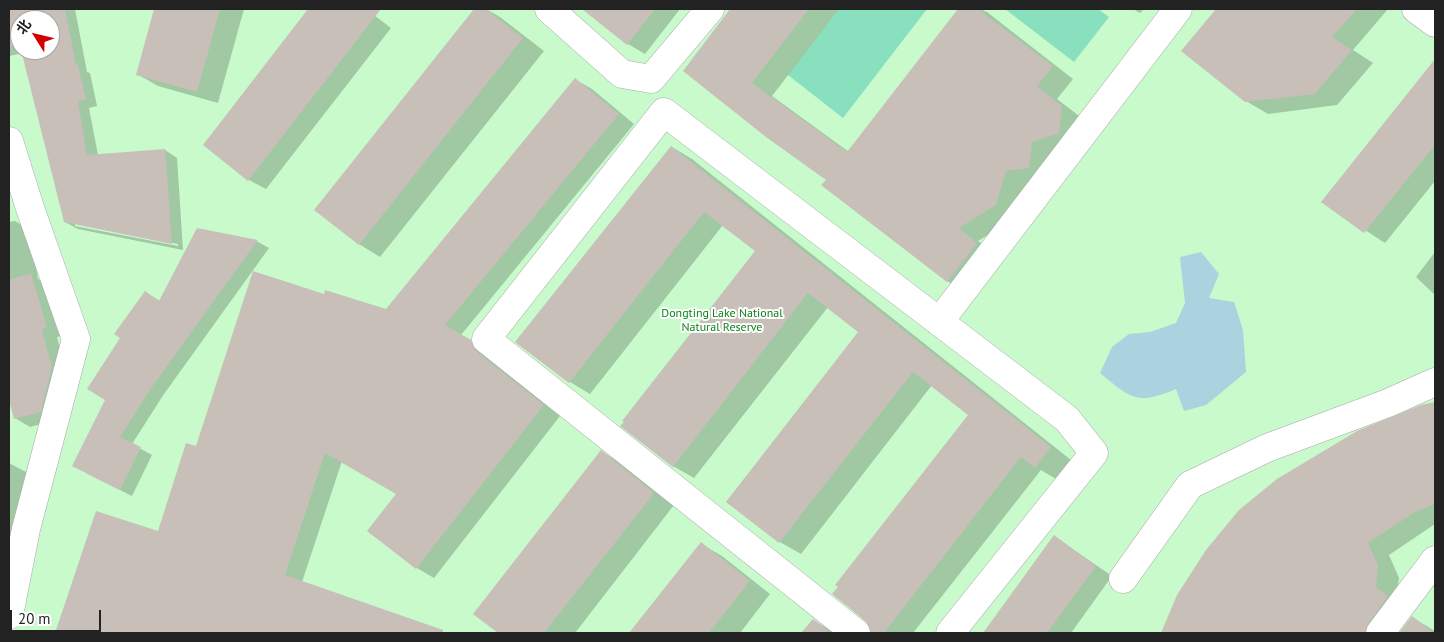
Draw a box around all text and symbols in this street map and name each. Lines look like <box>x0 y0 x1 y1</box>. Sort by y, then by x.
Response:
north arrow <box>10 10 60 60</box>
text: 北 <box>12 16 35 38</box>
park label: Dongting Lake National Natural Reserve <box>661 307 783 335</box>
scale bar <box>12 600 104 632</box>
text: 20 m <box>18 609 51 628</box>

